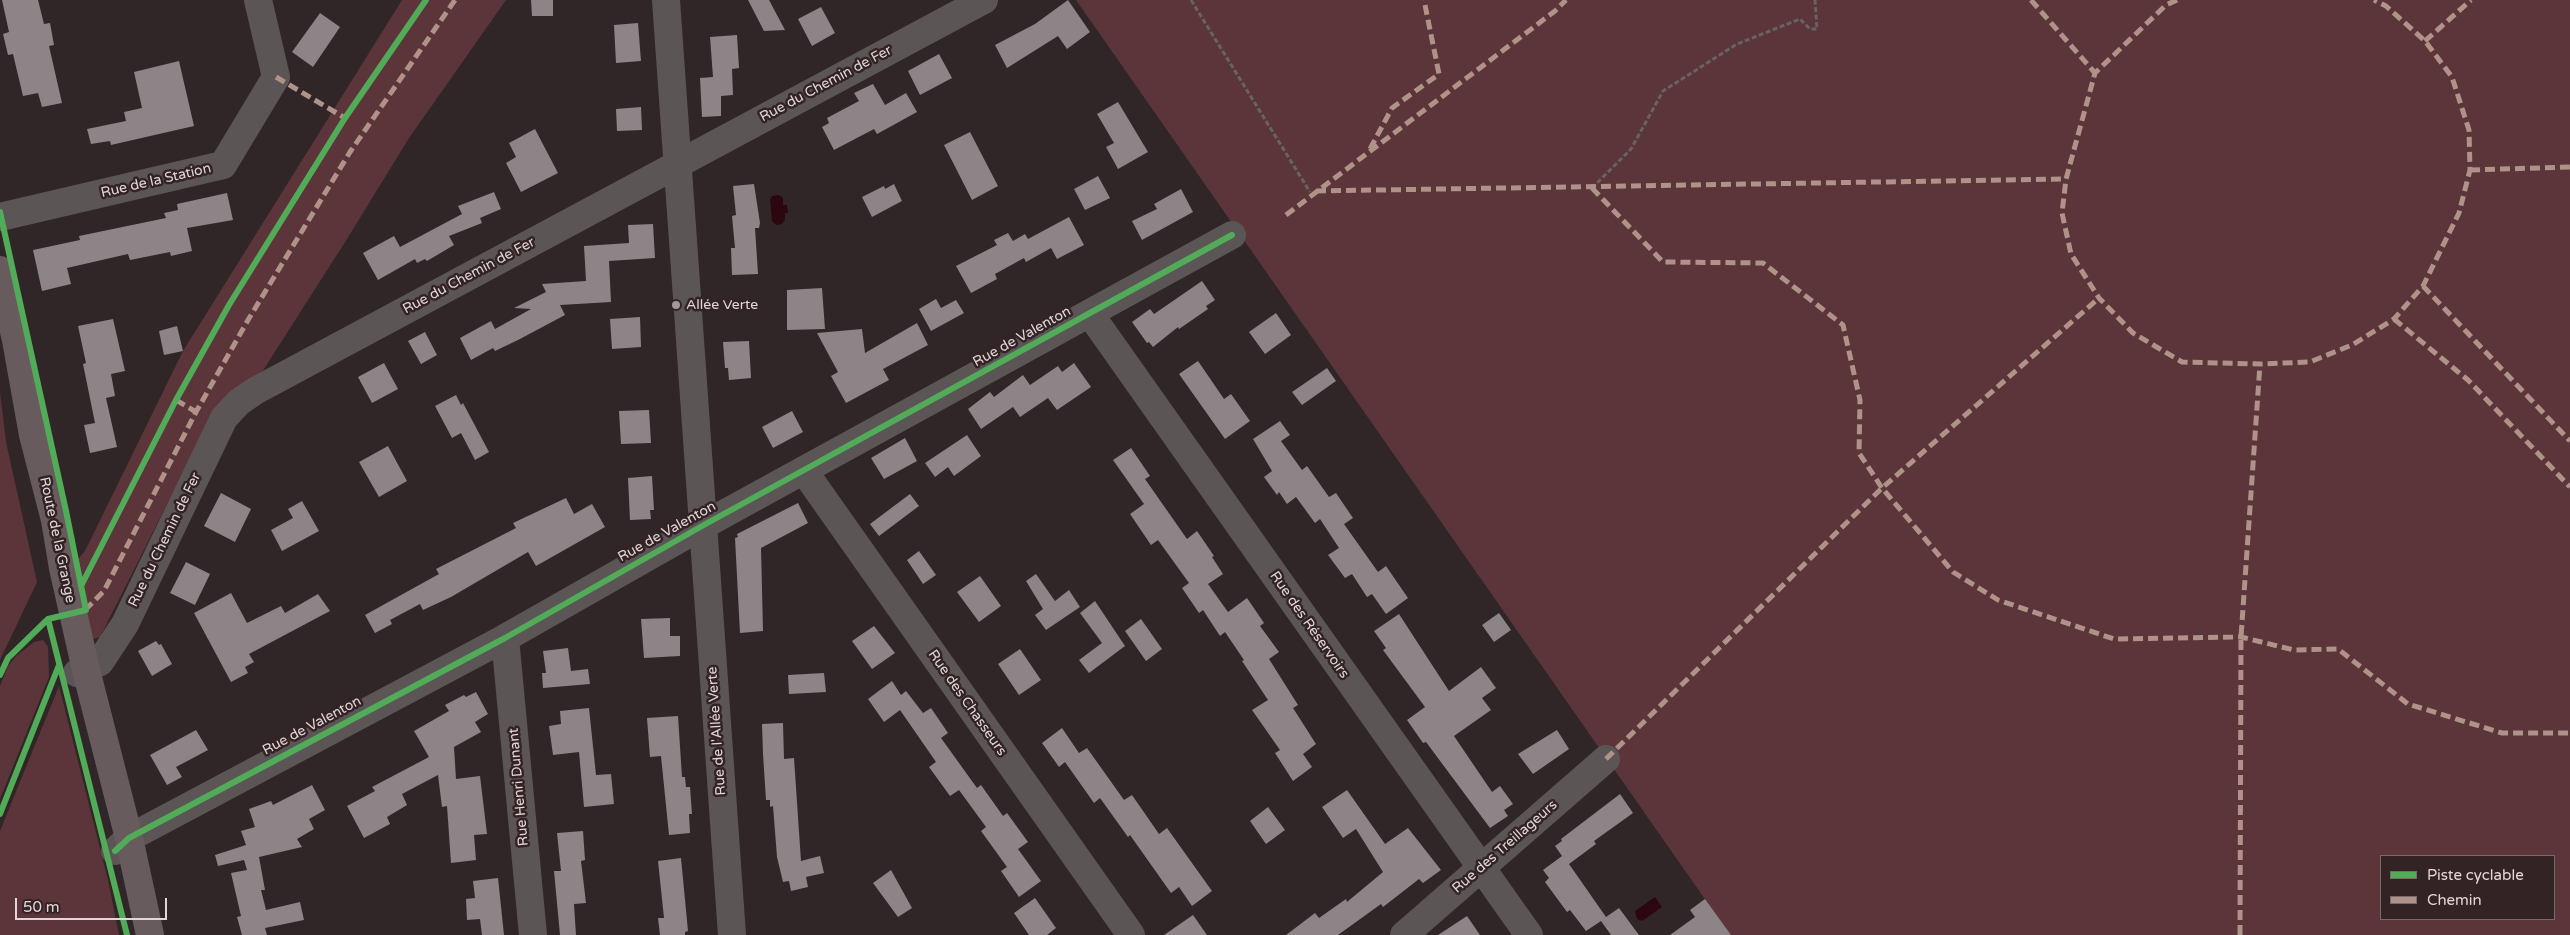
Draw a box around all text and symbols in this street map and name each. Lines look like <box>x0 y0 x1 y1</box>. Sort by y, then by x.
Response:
street label: Rue du Chemin de Fer <box>757 42 895 126</box>
street label: Rue de la Station <box>99 160 213 202</box>
street label: Rue du Chemin de Fer <box>400 234 538 318</box>
place label: Allée Verte <box>686 297 758 313</box>
marker: Allée Verte <box>670 299 682 311</box>
street label: Rue de Valenton <box>970 303 1074 371</box>
street label: Rue du Chemin de Fer <box>125 470 205 610</box>
street label: Route de la Grange <box>35 475 79 605</box>
street label: Rue de Valenton <box>615 498 719 566</box>
street label: Rue des Réservoirs <box>1266 568 1352 682</box>
street label: Rue des Chasseurs <box>924 647 1010 759</box>
street label: Rue de l'Allée Verte <box>704 666 730 796</box>
street label: Rue de Valenton <box>260 693 364 759</box>
street label: Rue Henri Dunant <box>505 727 533 847</box>
street label: Rue des Treillageurs <box>1449 797 1561 897</box>
legend <box>2380 855 2555 920</box>
text: Piste cyclable <box>2427 866 2524 884</box>
scale bar <box>18 888 170 920</box>
text: Chemin <box>2427 891 2482 909</box>
text: 50 m <box>23 898 60 916</box>

